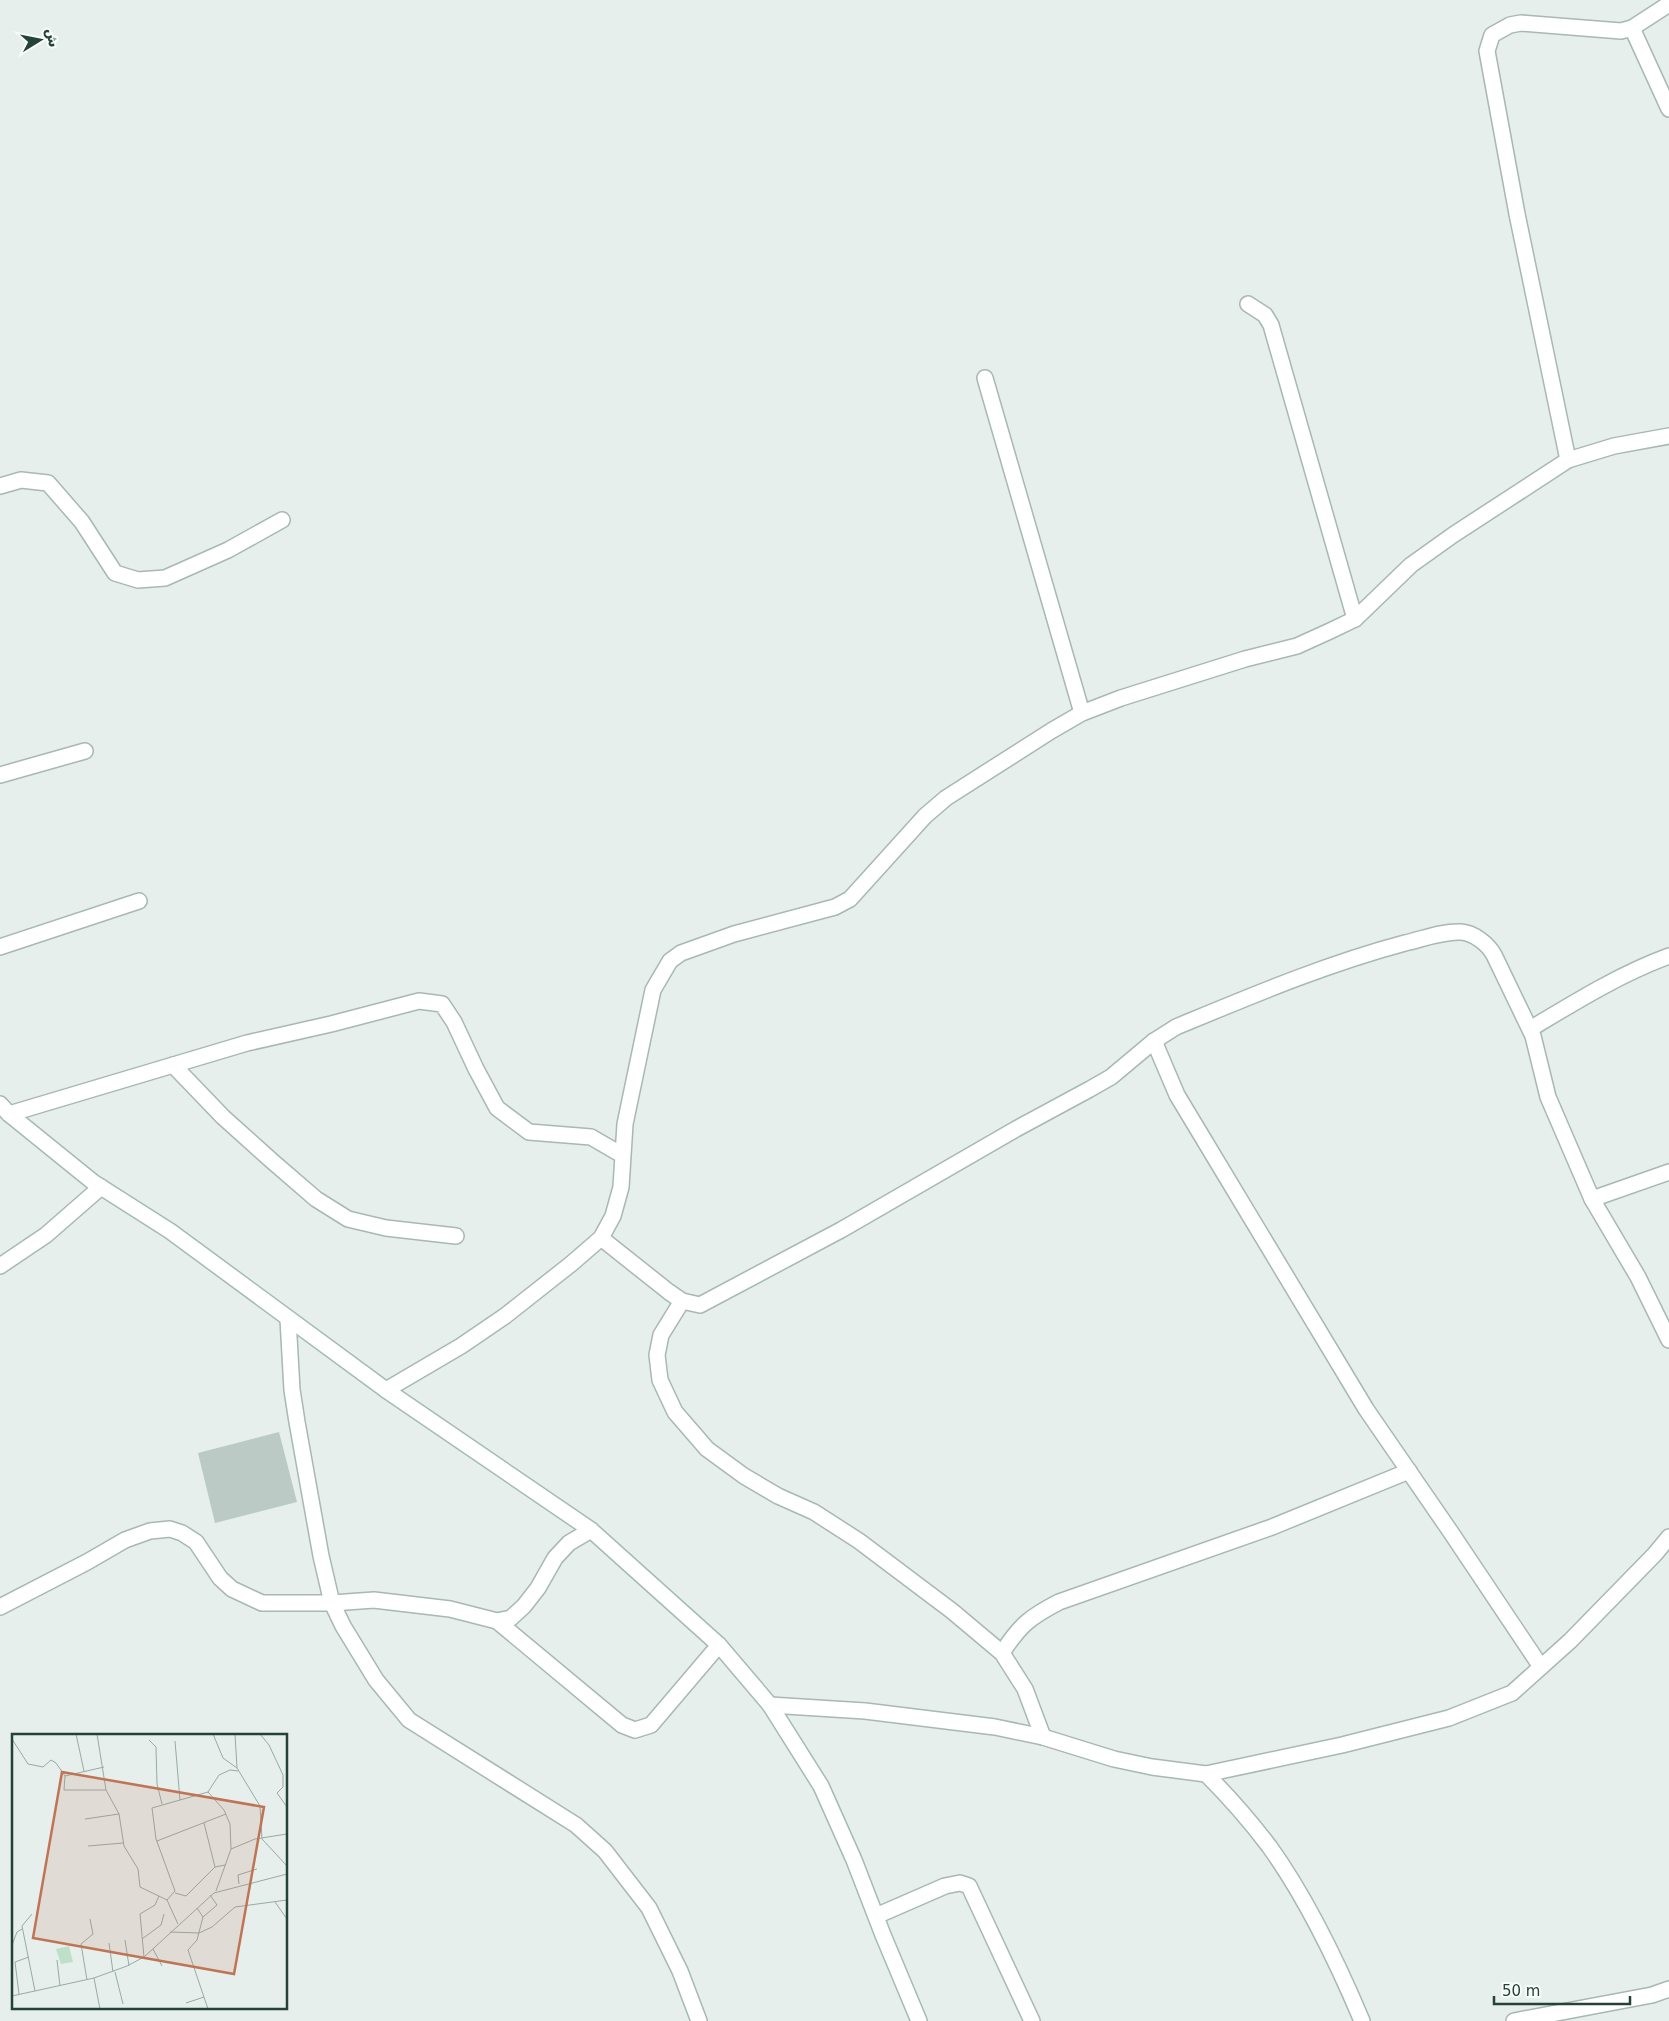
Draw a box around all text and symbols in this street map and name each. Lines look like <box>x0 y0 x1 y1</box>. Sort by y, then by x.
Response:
north arrow <box>15 15 65 65</box>
text: ش <box>43 27 62 49</box>
inset map <box>12 1734 288 2008</box>
scale bar <box>1494 1974 1630 2006</box>
text: 50 m <box>1502 1982 1540 2000</box>

